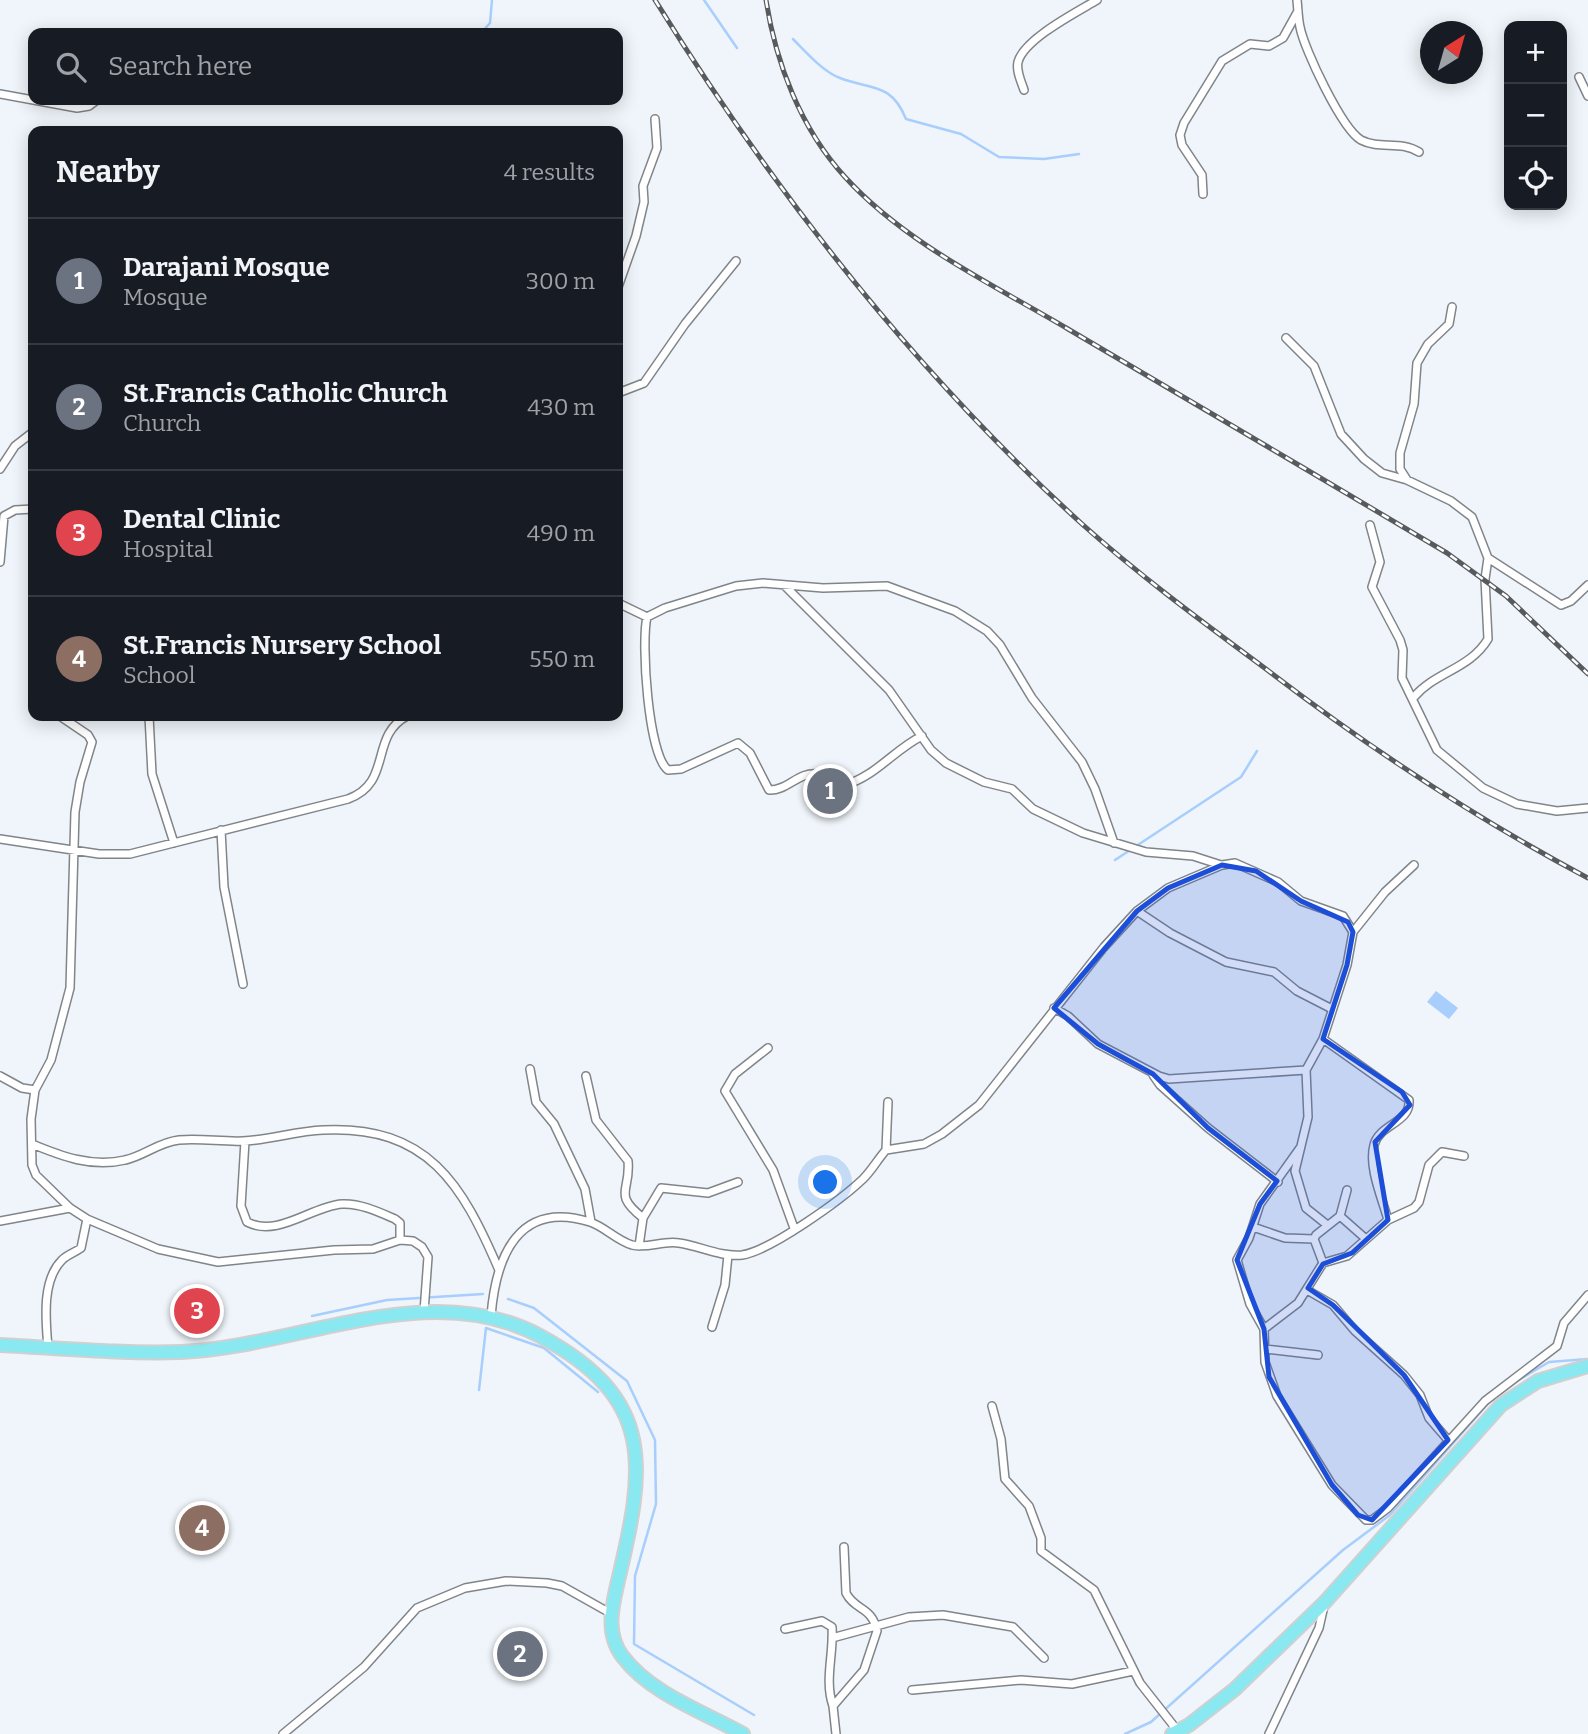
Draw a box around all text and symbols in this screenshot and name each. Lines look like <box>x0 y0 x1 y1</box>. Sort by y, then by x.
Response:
north arrow <box>1420 21 1483 84</box>
map controls <box>1504 21 1567 210</box>
button: + <box>1504 21 1567 84</box>
search box <box>28 28 623 105</box>
icon: search <box>52 48 90 86</box>
text: Search here <box>108 51 252 82</box>
button: − <box>1504 84 1567 147</box>
button: locate <box>1504 147 1567 210</box>
text: Nearby <box>56 154 160 190</box>
text: 4 results <box>504 158 595 186</box>
text: Darajani Mosque <box>123 252 330 283</box>
text: 1 <box>74 267 84 295</box>
text: 300 m <box>526 267 595 295</box>
text: Mosque <box>123 283 207 311</box>
text: St.Francis Catholic Church <box>123 378 448 409</box>
text: 2 <box>73 393 85 421</box>
text: 430 m <box>527 393 595 421</box>
text: Church <box>123 409 201 437</box>
text: Dental Clinic <box>123 504 280 535</box>
text: 3 <box>72 519 86 547</box>
text: 490 m <box>527 519 595 547</box>
text: Hospital <box>123 535 213 563</box>
text: St.Francis Nursery School <box>123 630 441 661</box>
text: 4 <box>72 645 86 673</box>
text: 550 m <box>529 645 595 673</box>
text: School <box>123 661 195 689</box>
pin: 1 <box>807 765 853 817</box>
your location <box>808 1165 842 1199</box>
pin: 3 <box>174 1285 220 1337</box>
pin: 4 <box>179 1502 225 1554</box>
pin: 2 <box>497 1628 543 1680</box>

